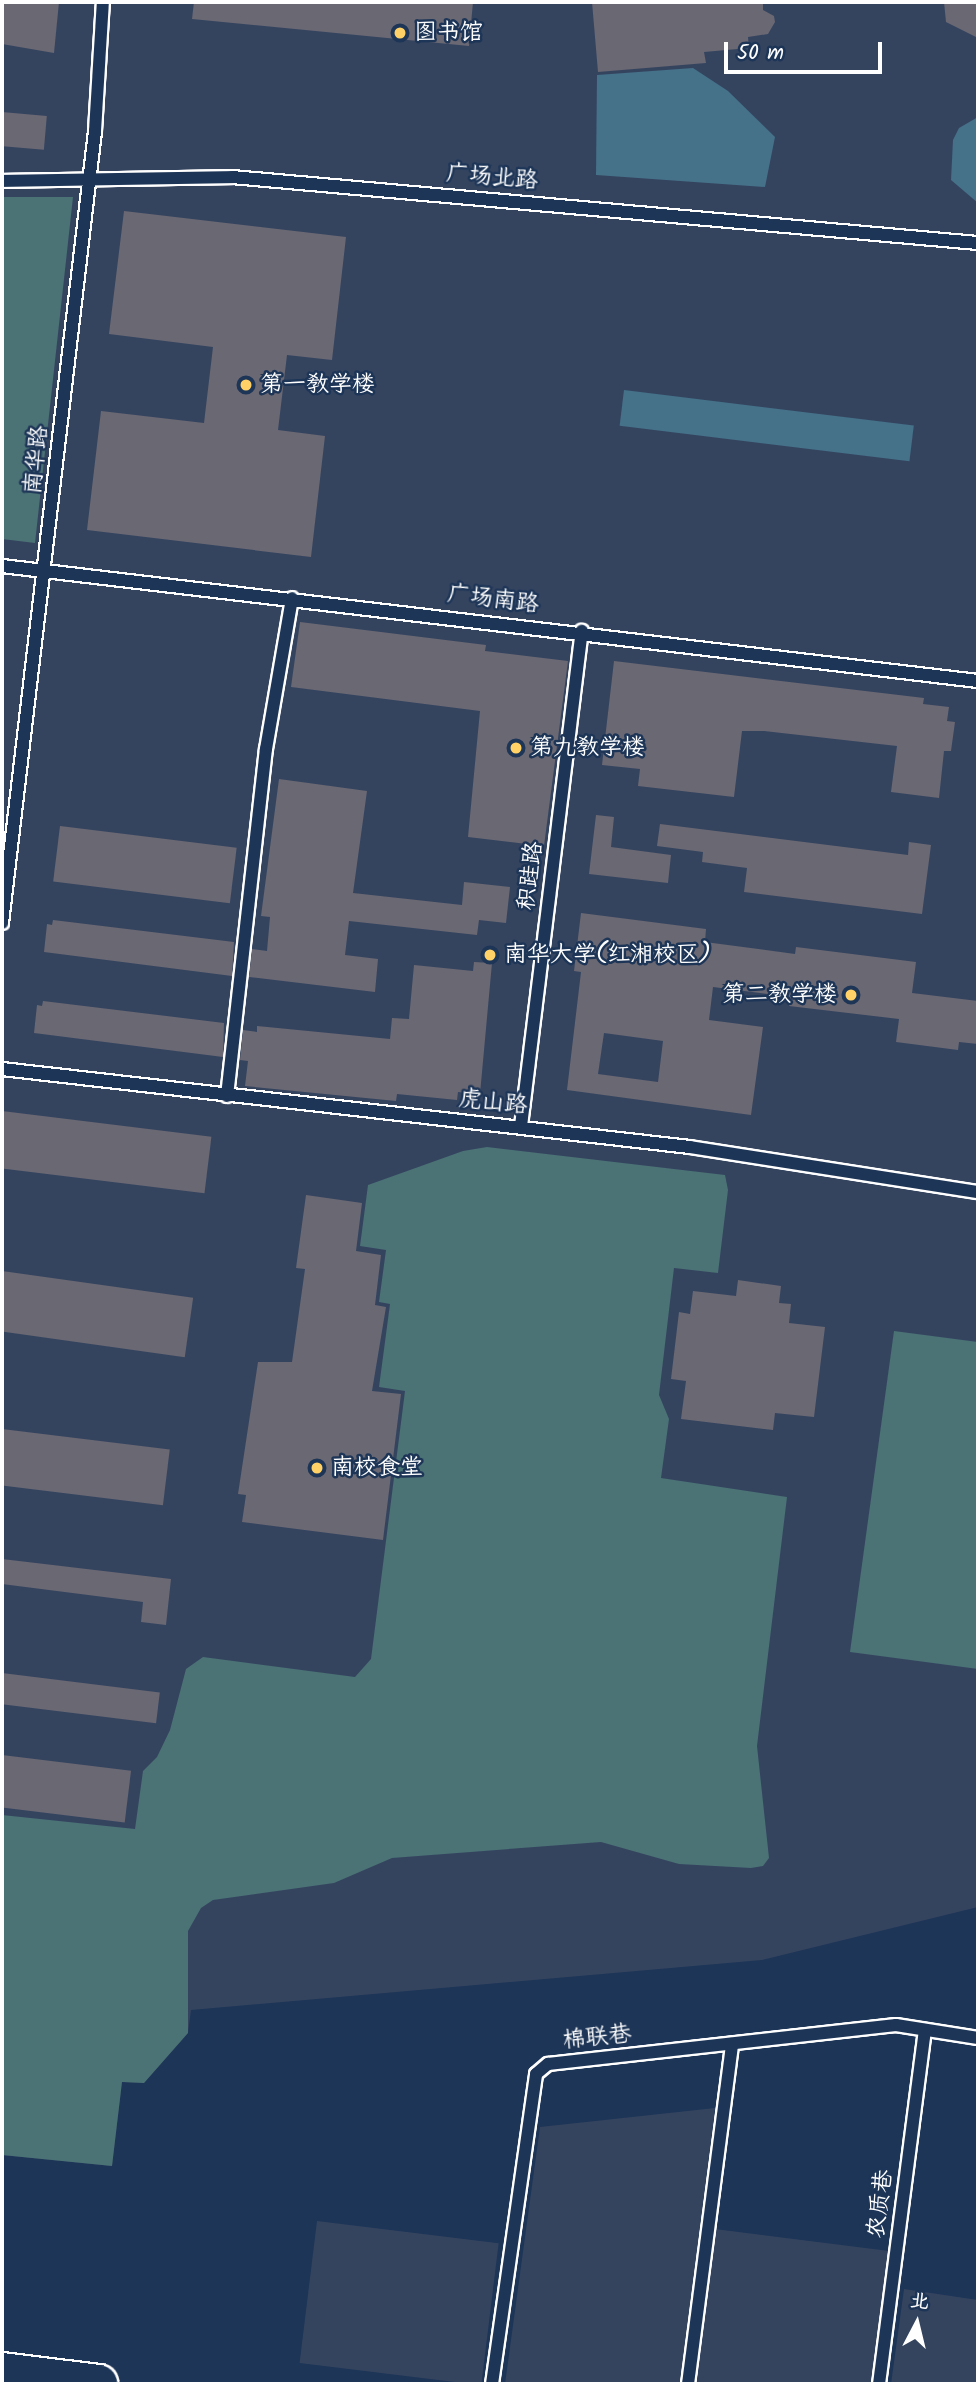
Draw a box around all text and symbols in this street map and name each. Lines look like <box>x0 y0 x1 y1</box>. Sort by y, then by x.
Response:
place label: 图书馆 <box>414 19 483 47</box>
marker: 图书馆 <box>392 25 408 41</box>
scale bar <box>728 28 886 72</box>
text: 50 m <box>737 37 784 70</box>
street label: 广场北路 <box>445 160 539 196</box>
place label: 第一教学楼 <box>260 371 375 399</box>
marker: 第一教学楼 <box>238 377 254 393</box>
street label: 南华路 <box>20 424 54 496</box>
street label: 广场南路 <box>446 581 540 619</box>
place label: 第九教学楼 <box>530 734 645 762</box>
marker: 第九教学楼 <box>508 740 524 756</box>
street label: 积跬路 <box>513 840 549 912</box>
place label: 南华大学(红湘校区) <box>504 941 711 969</box>
marker: 南华大学(红湘校区) <box>482 947 498 963</box>
place label: 第二教学楼 <box>722 981 837 1009</box>
marker: 第二教学楼 <box>843 987 859 1003</box>
street label: 虎山路 <box>457 1086 529 1120</box>
place label: 南校食堂 <box>331 1454 423 1482</box>
marker: 南校食堂 <box>309 1460 325 1476</box>
street label: 棉联巷 <box>561 2021 633 2055</box>
street label: 农质巷 <box>863 2168 899 2240</box>
text: 北 <box>908 2286 931 2318</box>
north arrow <box>882 2288 952 2358</box>

